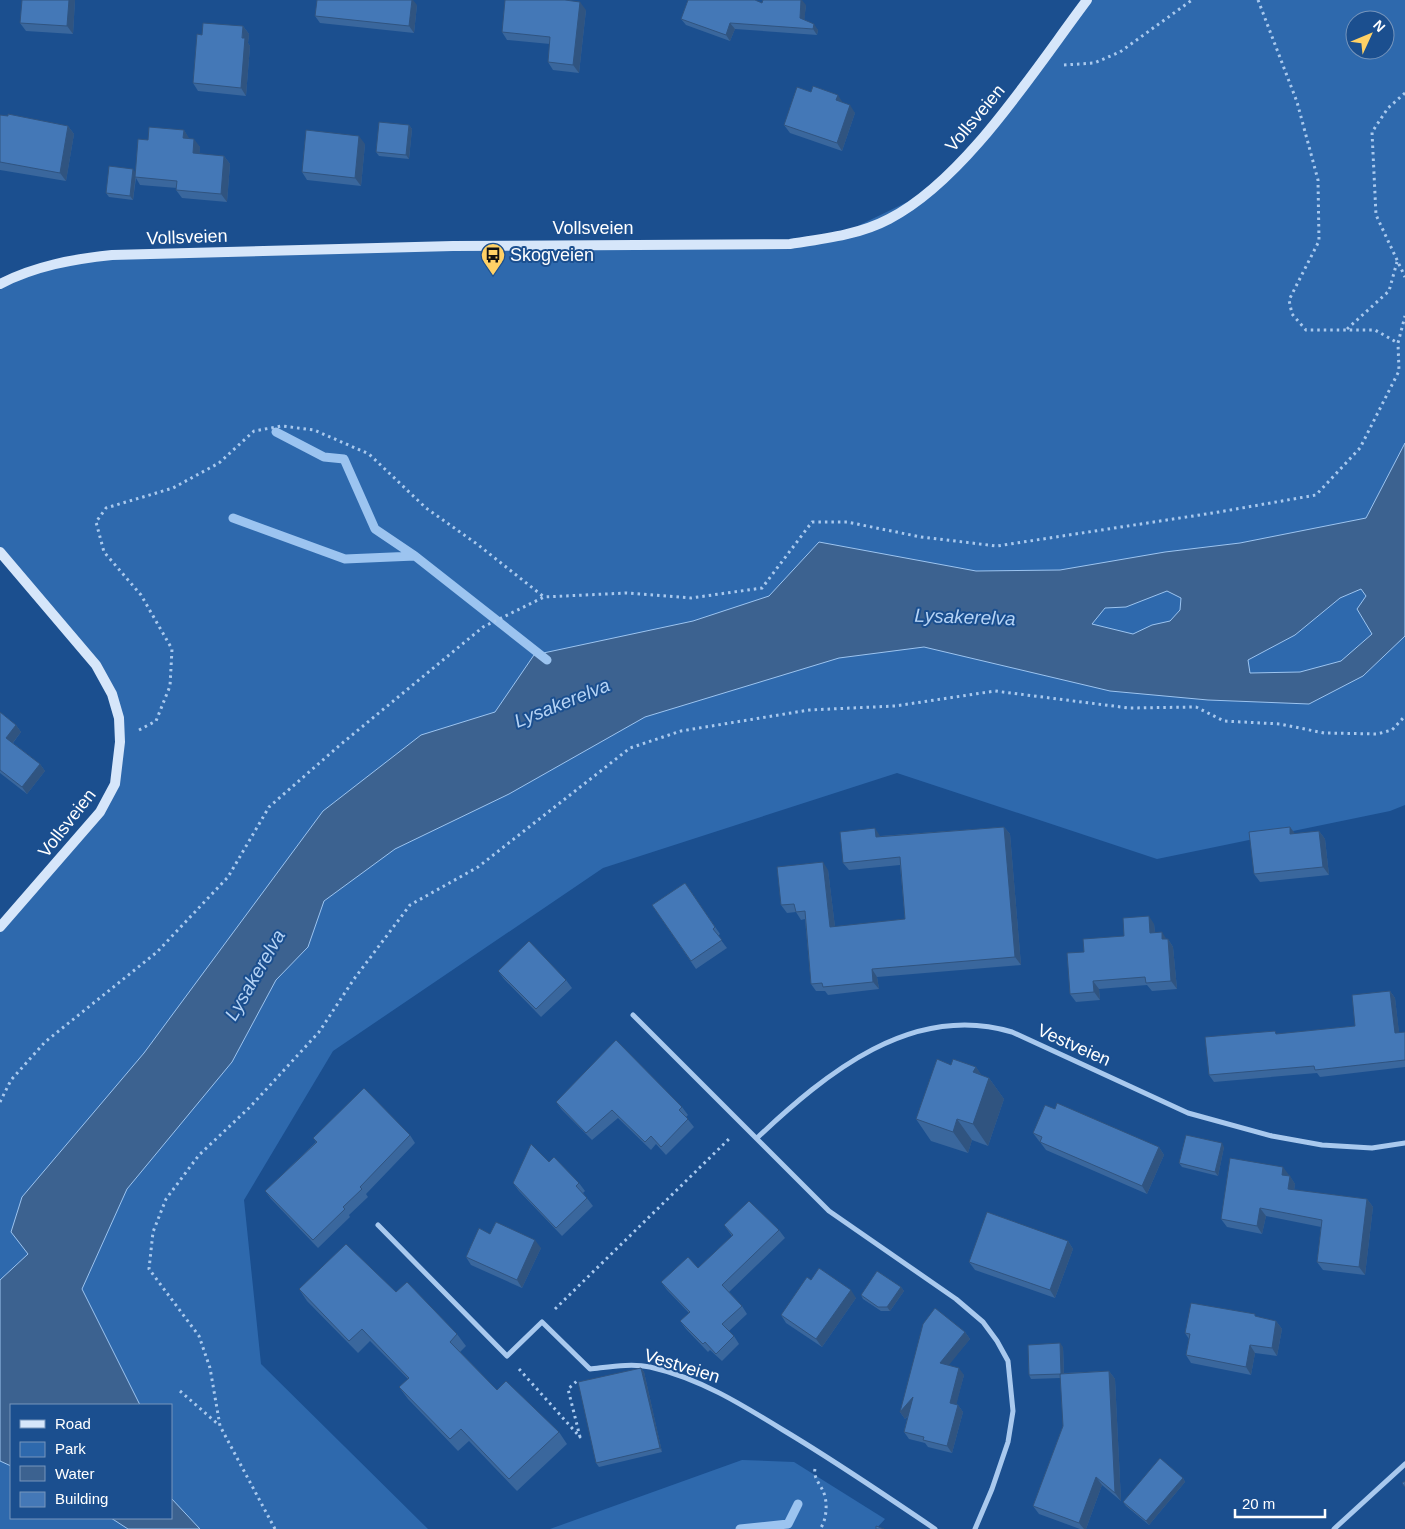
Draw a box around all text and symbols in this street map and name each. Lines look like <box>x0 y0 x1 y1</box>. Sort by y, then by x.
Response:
north arrow <box>1345 10 1395 60</box>
text: N <box>1370 17 1389 35</box>
street label: Vollsveien <box>941 81 1009 155</box>
street label: Vollsveien <box>552 218 634 238</box>
street label: Vollsveien <box>146 226 228 248</box>
bus stop icon: Skogveien <box>480 242 506 276</box>
place label: Skogveien <box>510 245 594 265</box>
water label: Lysakerelva <box>914 605 1016 629</box>
water label: Lysakerelva <box>511 674 613 732</box>
street label: Vollsveien <box>34 785 100 861</box>
water label: Lysakerelva <box>221 926 289 1024</box>
street label: Vestveien <box>1034 1020 1114 1070</box>
street label: Vestveien <box>642 1345 722 1387</box>
legend <box>10 1404 172 1519</box>
text: Road <box>55 1415 91 1432</box>
text: Park <box>55 1440 86 1457</box>
text: Water <box>55 1465 94 1482</box>
scale bar <box>1235 1486 1325 1518</box>
text: Building <box>55 1490 108 1507</box>
text: 20 m <box>1242 1495 1275 1512</box>

